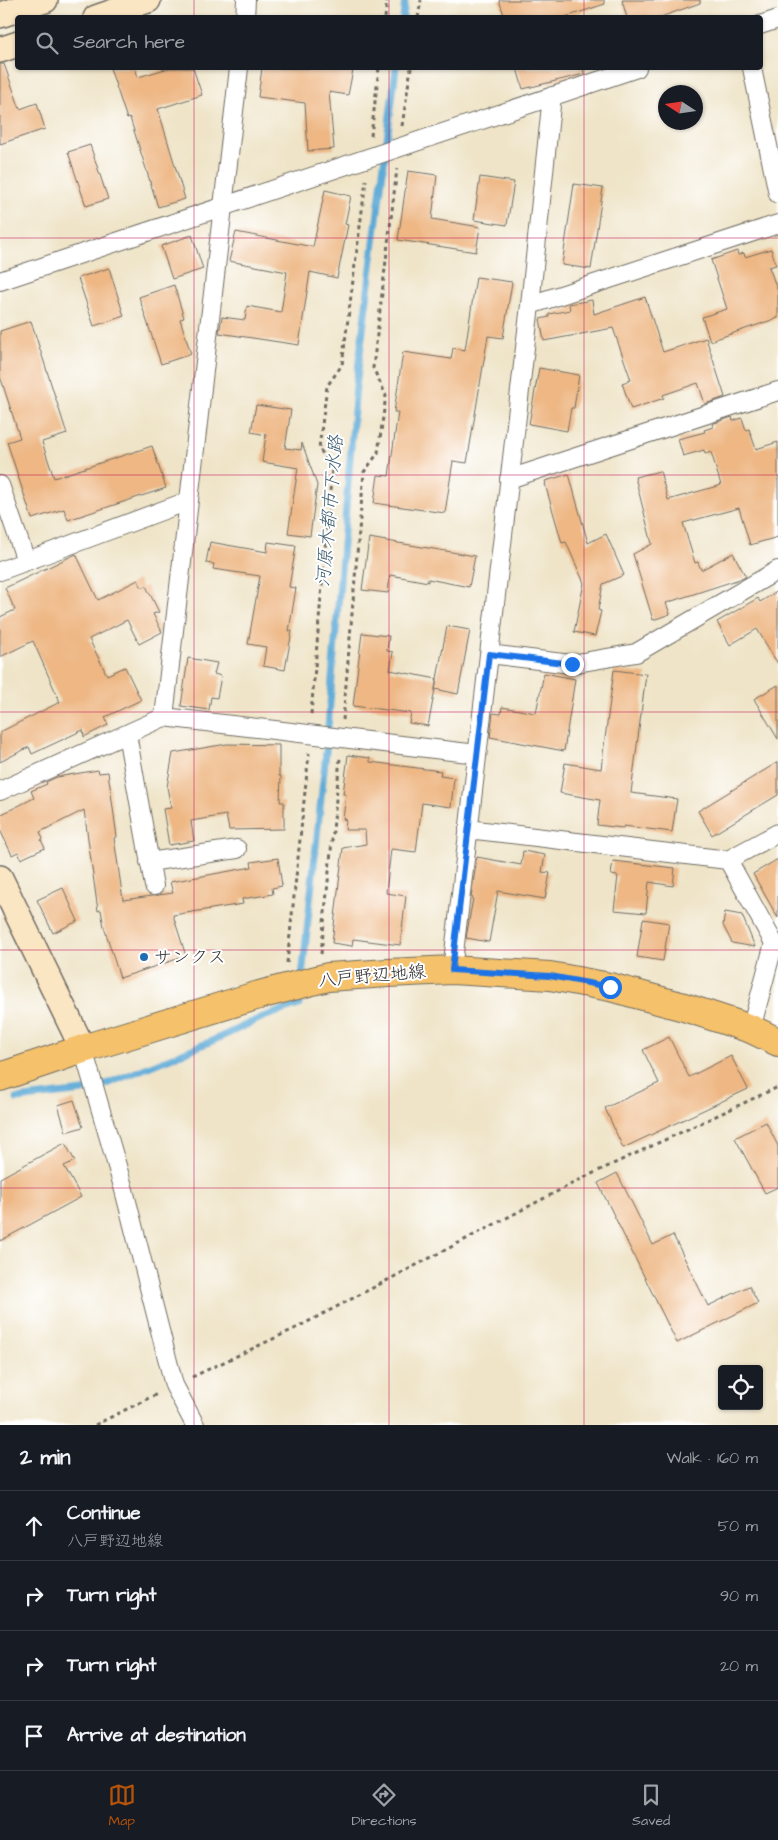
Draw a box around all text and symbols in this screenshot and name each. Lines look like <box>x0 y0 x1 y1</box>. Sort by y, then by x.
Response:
search box <box>15 15 763 70</box>
icon: search <box>33 29 61 57</box>
text: Search here <box>73 29 185 56</box>
north arrow <box>658 85 703 130</box>
water label: 河原木都市下水路 <box>310 433 350 588</box>
route end <box>561 653 584 676</box>
place label: サンクス <box>154 945 226 970</box>
marker: サンクス <box>138 951 150 963</box>
street label: 八戸野辺地線 <box>317 959 427 993</box>
route start <box>599 976 622 999</box>
map controls <box>718 1365 763 1410</box>
button: locate <box>718 1365 763 1410</box>
text: 2 min <box>20 1443 70 1472</box>
text: Walk · 160 m <box>666 1447 758 1469</box>
text: Continue <box>67 1500 141 1527</box>
icon: ahead <box>20 1512 48 1540</box>
text: 50 m <box>718 1515 758 1537</box>
text: 八戸野辺地線 <box>67 1530 163 1552</box>
icon: right <box>20 1582 48 1610</box>
text: Turn right <box>67 1582 156 1609</box>
text: 90 m <box>720 1585 758 1607</box>
icon: right <box>20 1652 48 1680</box>
text: Turn right <box>67 1652 156 1679</box>
text: 20 m <box>720 1655 758 1677</box>
icon: arrive <box>20 1722 48 1750</box>
text: Arrive at destination <box>67 1722 246 1749</box>
tab: Map <box>108 1781 136 1831</box>
tab: Directions <box>351 1781 416 1831</box>
tab: Saved <box>632 1781 670 1831</box>

